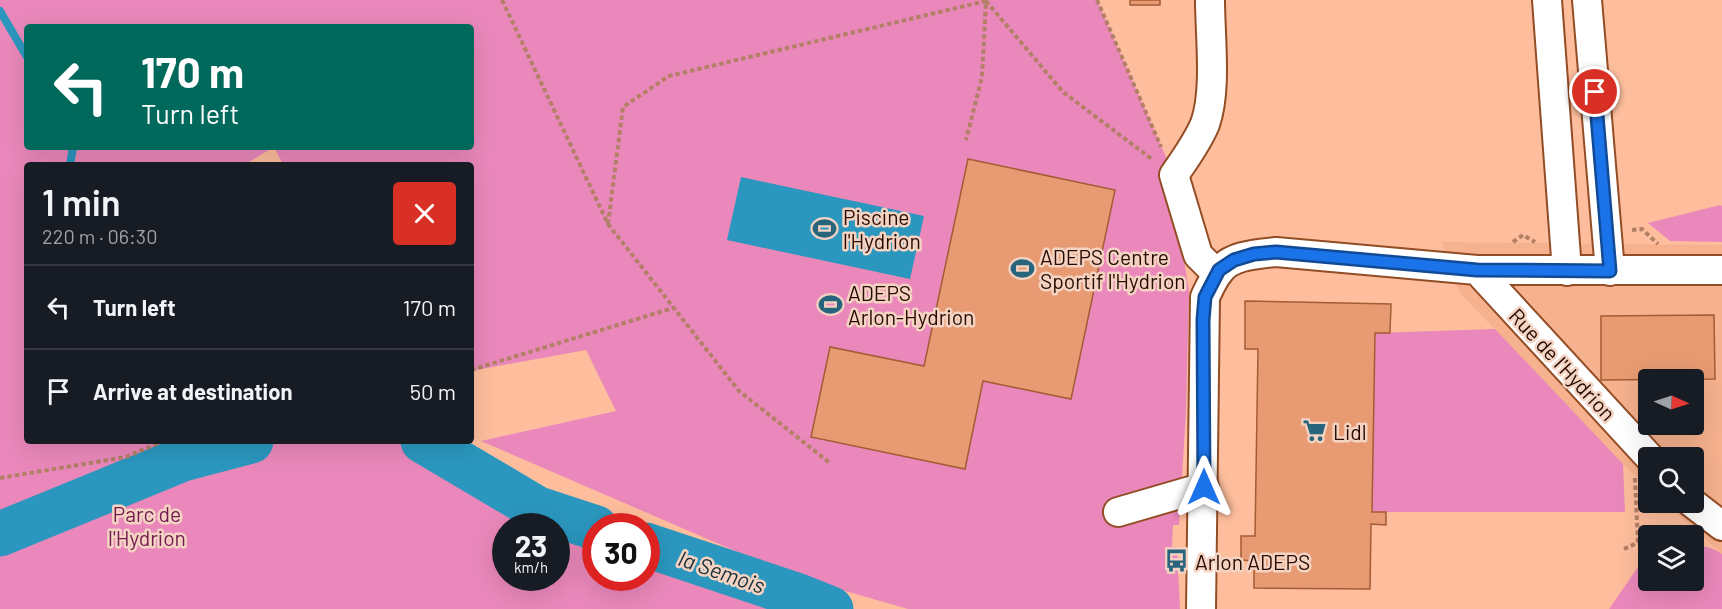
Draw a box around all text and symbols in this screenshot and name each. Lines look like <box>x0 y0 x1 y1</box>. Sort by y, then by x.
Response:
text: 170 m <box>141 46 244 96</box>
icon: left <box>42 48 120 126</box>
pin <box>1569 66 1620 117</box>
icon: arrive <box>1578 75 1611 108</box>
text: Turn left <box>141 97 239 129</box>
text: 1 min <box>42 180 121 223</box>
button: close <box>393 182 456 245</box>
place label: Piscine l'Hydrion <box>843 204 921 253</box>
sports icon: Piscine l'Hydrion <box>812 215 838 241</box>
text: 220 m · 06:30 <box>42 224 157 248</box>
place label: ADEPS Centre Sportif l'Hydrion <box>1040 244 1186 293</box>
sports icon: ADEPS Centre Sportif l'Hydrion <box>1009 255 1035 281</box>
place label: ADEPS Arlon-Hydrion <box>848 280 974 329</box>
icon: left <box>42 291 75 324</box>
sports icon: ADEPS Arlon-Hydrion <box>817 291 843 317</box>
text: Turn left <box>93 294 176 320</box>
text: 170 m <box>403 294 456 320</box>
street label: Rue de l'Hydrion <box>1505 303 1621 425</box>
north arrow <box>1638 369 1704 435</box>
map controls <box>1638 369 1704 591</box>
icon: arrive <box>42 375 75 408</box>
text: Arrive at destination <box>93 378 292 404</box>
text: 50 m <box>410 378 456 404</box>
supermarket icon: Lidl <box>1302 418 1328 444</box>
place label: Lidl <box>1333 419 1367 444</box>
button: search <box>1638 447 1704 513</box>
position arrow <box>1172 455 1236 519</box>
park label: Parc de l'Hydrion <box>108 501 186 550</box>
speed limit sign: 30 <box>582 513 660 591</box>
button: layers <box>1638 525 1704 591</box>
text: 23 <box>515 527 547 563</box>
water label: la Semois <box>675 544 769 598</box>
bus stop icon: Arlon ADEPS <box>1164 548 1190 574</box>
place label: Arlon ADEPS <box>1195 549 1310 574</box>
text: km/h <box>514 558 548 576</box>

